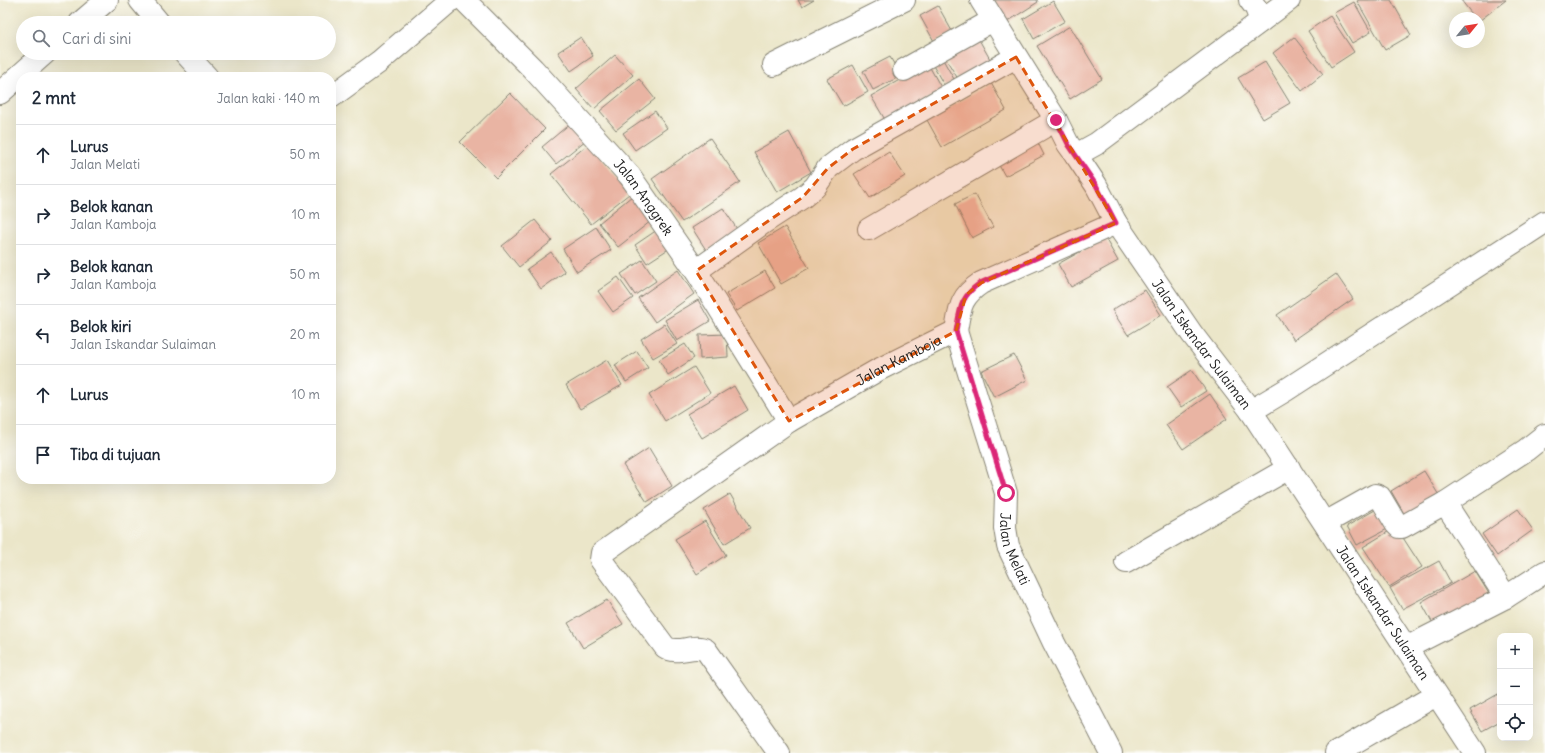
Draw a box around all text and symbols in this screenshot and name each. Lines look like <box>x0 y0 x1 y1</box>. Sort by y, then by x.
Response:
north arrow <box>1449 12 1485 48</box>
search box <box>16 16 336 60</box>
icon: search <box>30 27 52 49</box>
text: Cari di sini <box>62 29 131 48</box>
text: 2 mnt <box>32 87 76 109</box>
text: Jalan kaki · 140 m <box>217 90 320 107</box>
route end <box>1047 111 1065 129</box>
text: Lurus <box>70 137 108 156</box>
icon: ahead <box>32 144 54 166</box>
text: 50 m <box>289 146 320 163</box>
street label: Jalan Anggrek <box>610 155 677 239</box>
text: Jalan Melati <box>70 156 140 173</box>
text: Belok kanan <box>70 197 153 216</box>
icon: right <box>32 204 54 226</box>
text: 10 m <box>292 206 320 223</box>
text: Jalan Kamboja <box>70 216 157 233</box>
text: Belok kanan <box>70 257 153 276</box>
icon: right <box>32 264 54 286</box>
text: 50 m <box>289 266 320 283</box>
street label: Jalan Iskandar Sulaiman <box>1148 275 1255 413</box>
text: Jalan Kamboja <box>70 276 157 293</box>
text: Belok kiri <box>70 317 131 336</box>
icon: left <box>32 324 54 346</box>
text: 20 m <box>290 326 320 343</box>
street label: Jalan Kamboja <box>853 331 944 390</box>
text: Jalan Iskandar Sulaiman <box>70 336 216 353</box>
icon: ahead <box>32 384 54 406</box>
text: Lurus <box>70 385 108 404</box>
text: 10 m <box>292 386 320 403</box>
icon: arrive <box>32 444 54 466</box>
text: Tiba di tujuan <box>70 445 160 464</box>
route start <box>997 484 1015 502</box>
street label: Jalan Melati <box>996 512 1034 588</box>
street label: Jalan Iskandar Sulaiman <box>1332 542 1434 683</box>
map controls <box>1497 633 1533 741</box>
button: + <box>1497 633 1533 669</box>
button: − <box>1497 669 1533 705</box>
button: locate <box>1497 705 1533 741</box>

